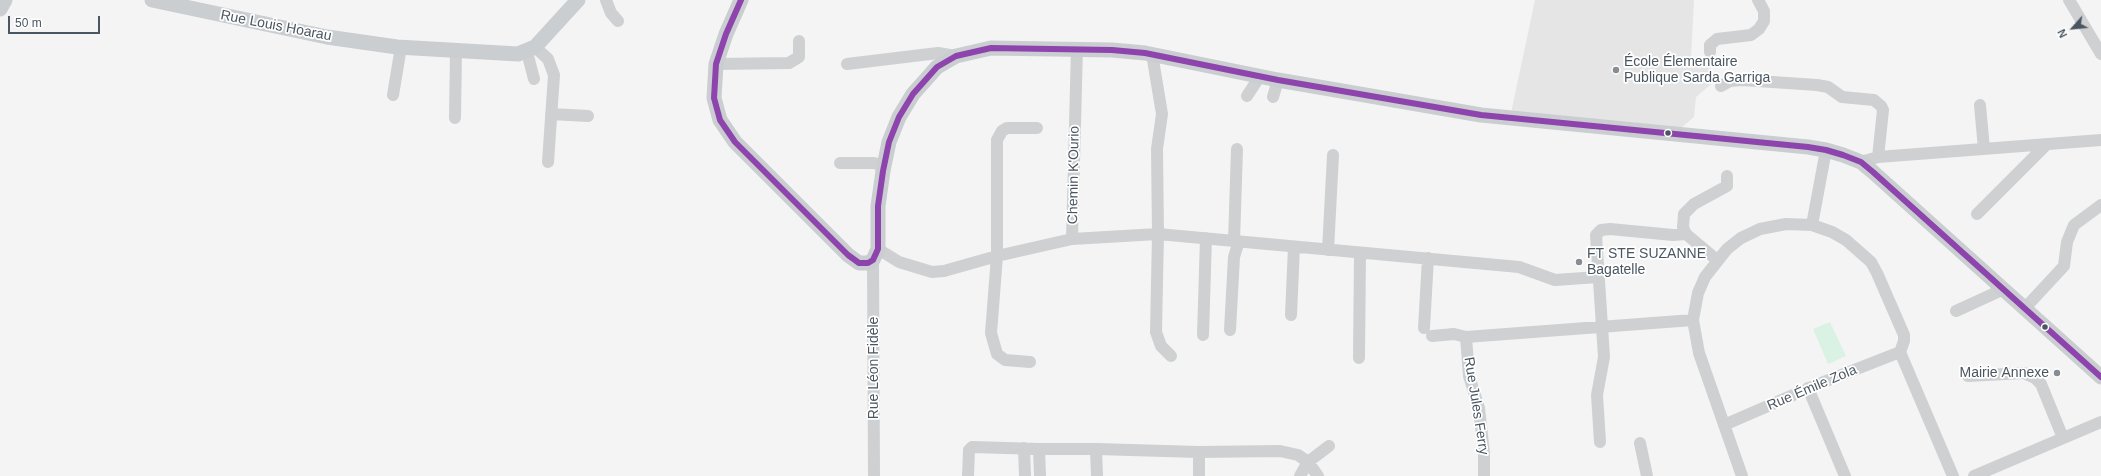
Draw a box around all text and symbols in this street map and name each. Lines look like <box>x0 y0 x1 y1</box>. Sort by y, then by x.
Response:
street label: Rue Louis Hoarau <box>219 7 333 45</box>
scale bar <box>10 8 102 34</box>
north arrow <box>2053 8 2093 48</box>
text: 50 m <box>15 16 42 30</box>
text: N <box>2055 27 2069 40</box>
place label: École Élementaire Publique Sarda Garriga <box>1624 54 1770 86</box>
marker: École Élementaire Publique Sarda Garriga <box>1611 65 1621 75</box>
street label: Chemin K'Ourio <box>1065 126 1083 224</box>
unlabelled marker <box>1663 128 1673 138</box>
place label: FT STE SUZANNE Bagatelle <box>1587 246 1706 278</box>
marker: FT STE SUZANNE Bagatelle <box>1574 257 1584 267</box>
street label: Rue Léon Fidèle <box>866 317 882 419</box>
unlabelled marker <box>2040 322 2050 332</box>
street label: Rue Jules Ferry <box>1460 356 1492 456</box>
street label: Rue Émile Zola <box>1765 362 1859 414</box>
place label: Mairie Annexe <box>1960 365 2049 381</box>
marker: Mairie Annexe <box>2052 368 2062 378</box>

